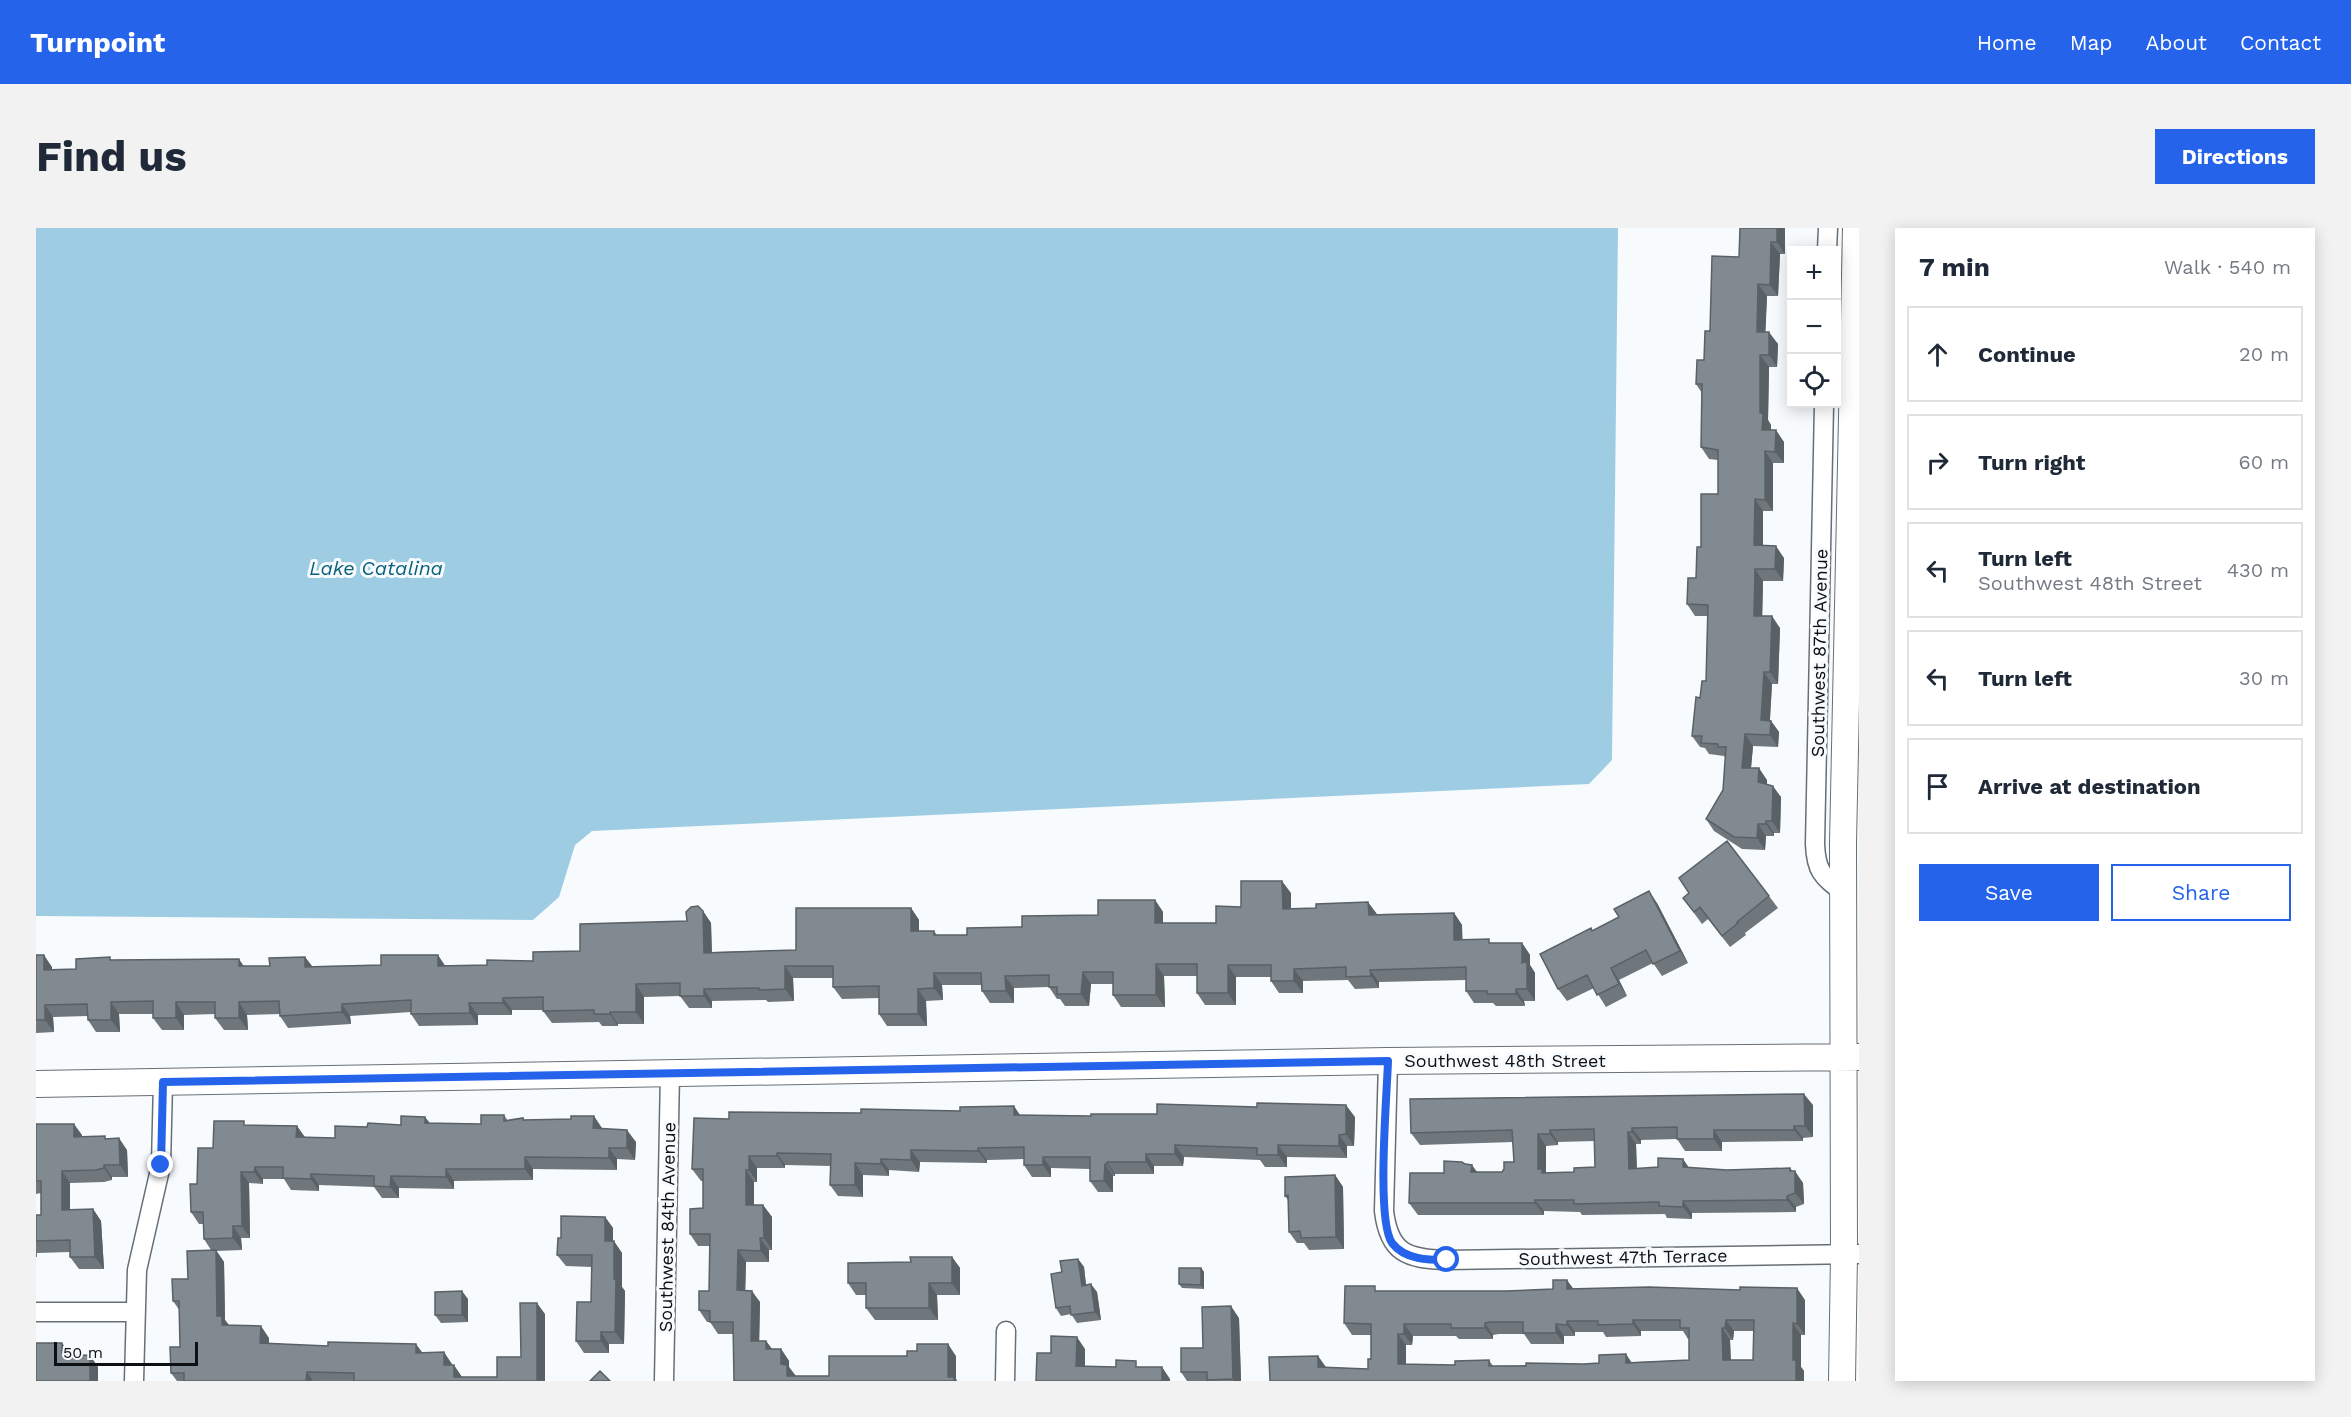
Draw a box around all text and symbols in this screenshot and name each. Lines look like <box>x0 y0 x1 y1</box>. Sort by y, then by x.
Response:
text: Turnpoint <box>30 26 165 59</box>
text: Home <box>1977 30 2037 55</box>
text: Map <box>2070 30 2113 55</box>
text: About <box>2146 30 2207 55</box>
text: Contact <box>2240 30 2321 55</box>
button: Directions <box>2155 129 2315 184</box>
text: Find us <box>36 132 187 181</box>
map controls <box>1787 246 1841 408</box>
button: + <box>1787 246 1841 300</box>
text: 7 min <box>1919 252 1990 282</box>
text: Walk · 540 m <box>2164 255 2291 279</box>
button: − <box>1787 300 1841 354</box>
icon: ahead <box>1921 338 1954 371</box>
text: Continue <box>1978 342 2076 367</box>
text: 20 m <box>2239 342 2289 366</box>
button: locate <box>1787 354 1841 408</box>
icon: right <box>1921 446 1954 479</box>
text: Turn right <box>1978 450 2085 475</box>
text: 60 m <box>2239 450 2289 474</box>
text: Turn left <box>1978 546 2072 571</box>
street label: Southwest 87th Avenue <box>1807 549 1831 757</box>
icon: left <box>1921 554 1954 587</box>
water label: Lake Catalina <box>309 556 443 580</box>
text: 430 m <box>2227 558 2289 582</box>
text: Southwest 48th Street <box>1978 571 2202 595</box>
icon: left <box>1921 662 1954 695</box>
text: Turn left <box>1978 666 2072 691</box>
text: 30 m <box>2239 666 2289 690</box>
icon: arrive <box>1921 770 1954 803</box>
text: Arrive at destination <box>1978 774 2201 799</box>
button: Save <box>1919 864 2099 921</box>
button: Share <box>2111 864 2291 921</box>
street label: Southwest 48th Street <box>1404 1050 1606 1071</box>
street label: Southwest 84th Avenue <box>655 1122 679 1332</box>
route end <box>147 1151 173 1177</box>
street label: Southwest 47th Terrace <box>1518 1245 1728 1269</box>
route start <box>1433 1246 1459 1272</box>
scale bar <box>54 1339 198 1366</box>
text: 50 m <box>63 1343 103 1362</box>

